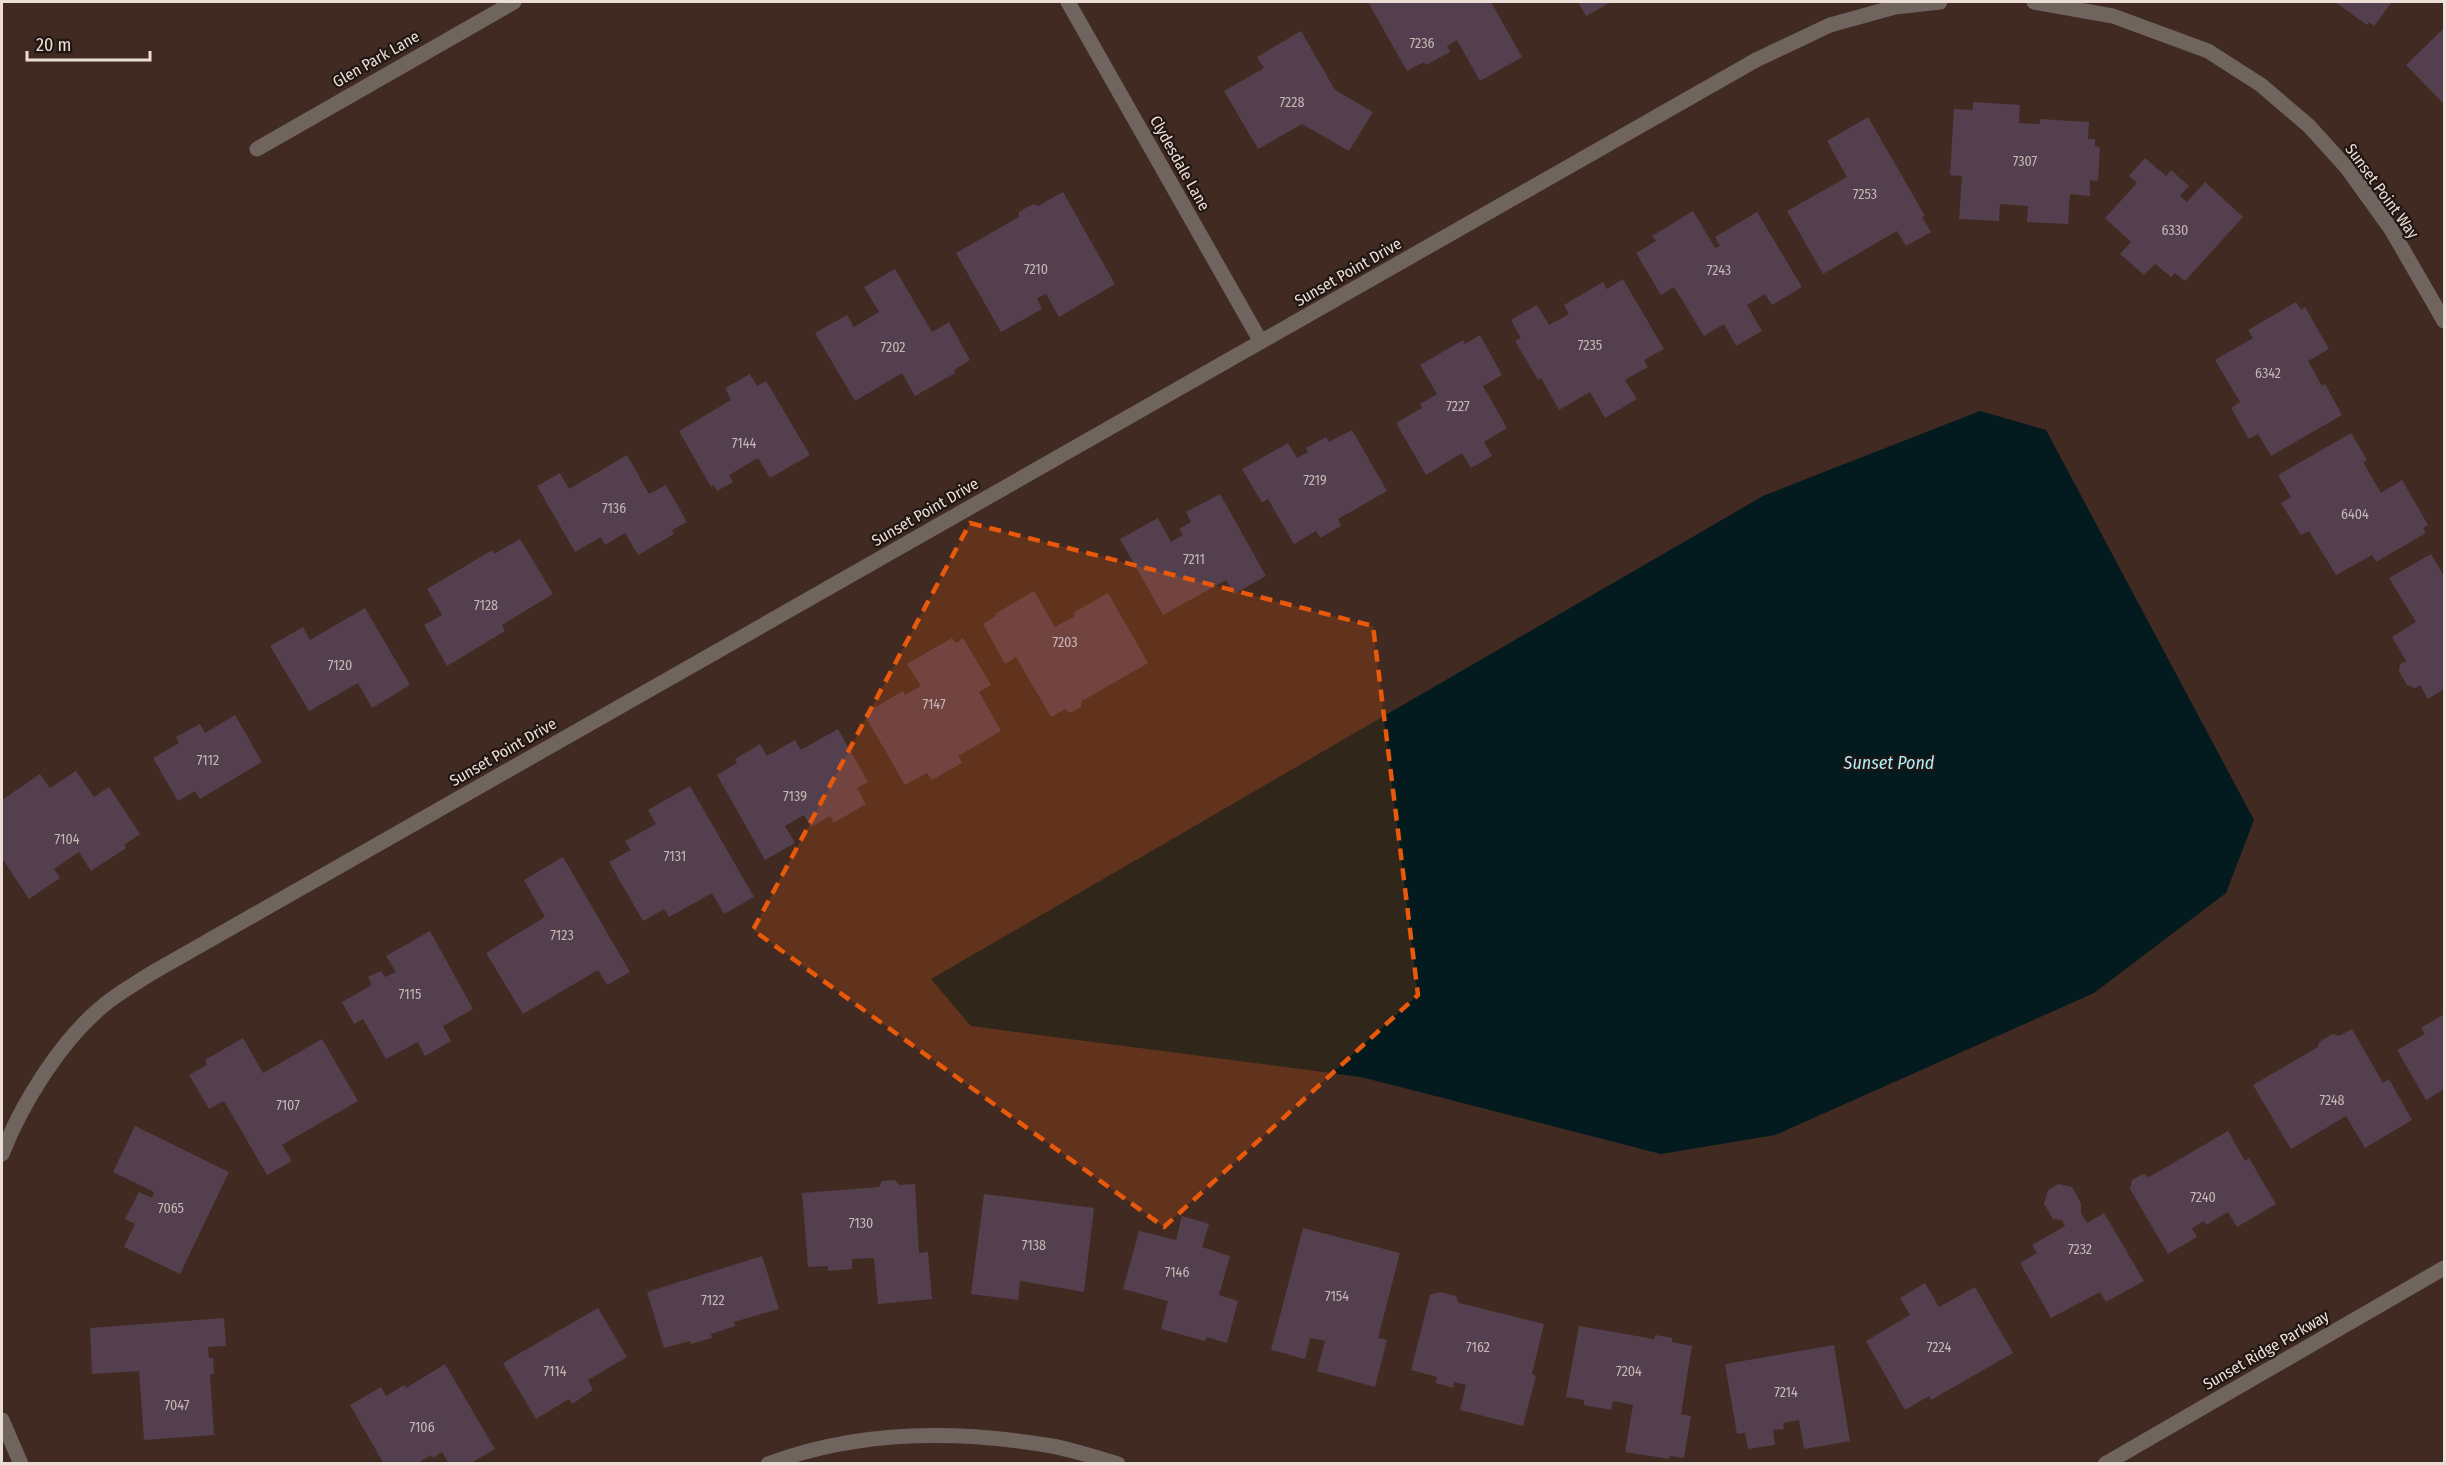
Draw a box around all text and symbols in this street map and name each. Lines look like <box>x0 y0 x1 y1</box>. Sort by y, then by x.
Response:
scale bar <box>27 24 150 62</box>
street label: Glen Park Lane <box>329 27 423 91</box>
text: 20 m <box>36 34 71 56</box>
house number: 7236 <box>1410 35 1435 52</box>
house number: 7228 <box>1280 94 1304 111</box>
street label: Clydesdale Lane <box>1146 112 1214 214</box>
street label: Sunset Point Way <box>2341 140 2423 243</box>
house number: 7307 <box>2013 153 2038 170</box>
house number: 7253 <box>1853 186 1877 203</box>
house number: 6330 <box>2162 222 2188 239</box>
street label: Sunset Point Drive <box>1291 234 1405 310</box>
house number: 7210 <box>1024 261 1048 278</box>
house number: 7243 <box>1707 262 1731 279</box>
house number: 7235 <box>1578 337 1602 354</box>
house number: 7202 <box>880 339 906 356</box>
house number: 6342 <box>2255 365 2281 382</box>
house number: 7227 <box>1446 398 1470 415</box>
house number: 7144 <box>732 435 756 452</box>
house number: 7219 <box>1303 472 1327 489</box>
street label: Sunset Point Drive <box>868 474 982 550</box>
house number: 7136 <box>602 500 626 517</box>
house number: 6404 <box>2341 506 2369 523</box>
house number: 7211 <box>1183 551 1205 568</box>
house number: 7128 <box>474 597 498 614</box>
house number: 7203 <box>1052 634 1078 651</box>
house number: 7120 <box>328 657 352 674</box>
house number: 7147 <box>922 696 946 713</box>
street label: Sunset Point Drive <box>446 714 560 790</box>
house number: 7112 <box>197 752 219 769</box>
water label: Sunset Pond <box>1843 752 1935 774</box>
house number: 7139 <box>783 788 807 805</box>
house number: 7104 <box>54 831 80 848</box>
house number: 7131 <box>664 848 686 865</box>
house number: 7123 <box>550 927 574 944</box>
house number: 7115 <box>399 986 421 1003</box>
house number: 7248 <box>2319 1092 2345 1109</box>
house number: 7107 <box>276 1097 300 1114</box>
house number: 7240 <box>2190 1189 2216 1206</box>
house number: 7065 <box>158 1200 184 1217</box>
house number: 7130 <box>849 1215 873 1232</box>
house number: 7138 <box>1022 1237 1046 1254</box>
house number: 7232 <box>2068 1241 2092 1258</box>
house number: 7146 <box>1165 1264 1189 1281</box>
house number: 7154 <box>1325 1288 1349 1305</box>
house number: 7122 <box>701 1292 725 1309</box>
street label: Sunset Ridge Parkway <box>2200 1306 2333 1394</box>
house number: 7162 <box>1466 1339 1490 1356</box>
house number: 7224 <box>1927 1339 1951 1356</box>
house number: 7114 <box>544 1363 567 1380</box>
house number: 7204 <box>1616 1363 1642 1380</box>
house number: 7214 <box>1774 1384 1798 1401</box>
house number: 7047 <box>165 1397 190 1414</box>
house number: 7106 <box>409 1419 435 1436</box>

